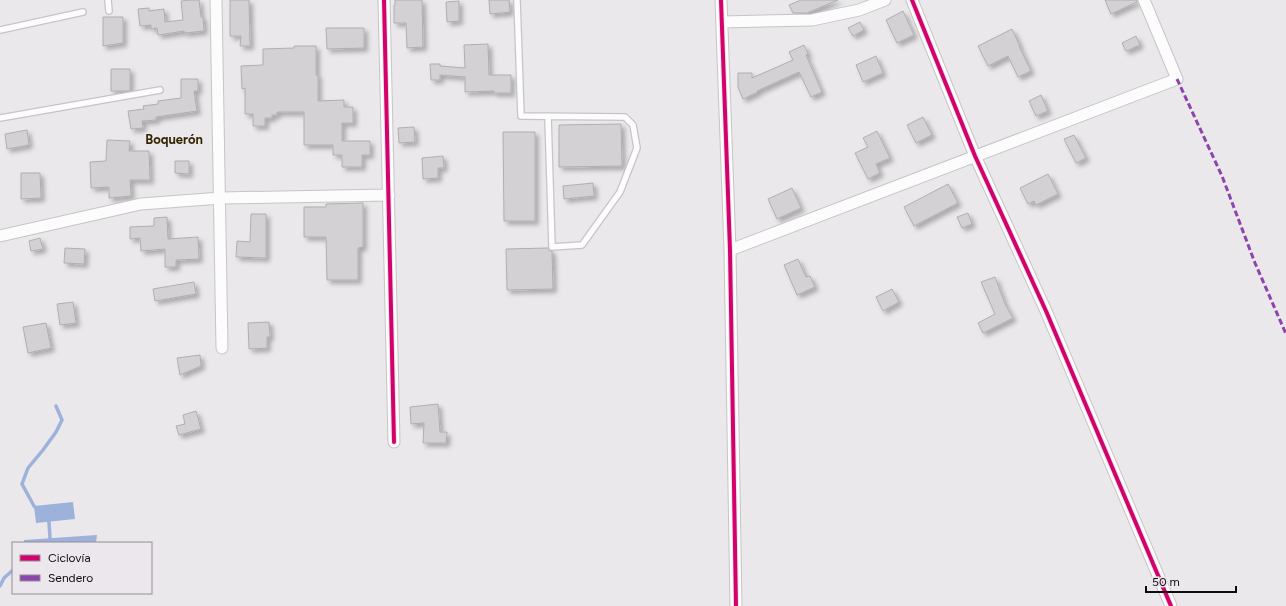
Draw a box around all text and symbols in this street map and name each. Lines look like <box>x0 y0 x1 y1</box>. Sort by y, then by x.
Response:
district label: Boquerón <box>145 132 203 147</box>
legend <box>12 542 152 594</box>
text: Ciclovía <box>48 551 91 565</box>
scale bar <box>1146 568 1236 594</box>
text: Sendero <box>48 571 93 585</box>
text: 50 m <box>1152 575 1180 589</box>

